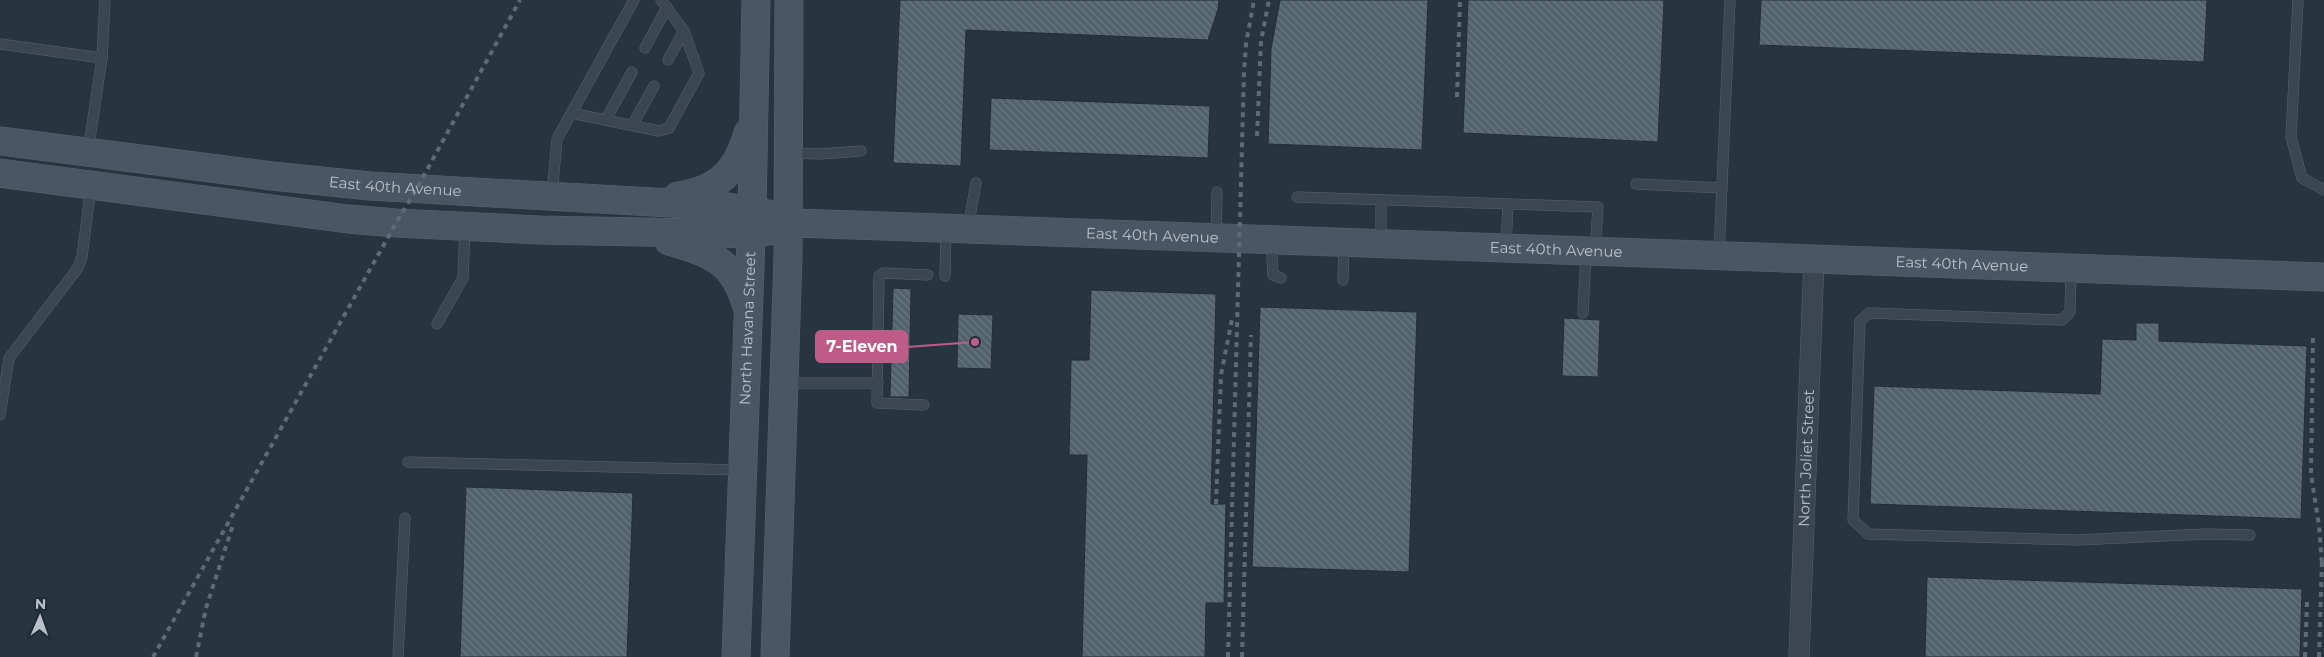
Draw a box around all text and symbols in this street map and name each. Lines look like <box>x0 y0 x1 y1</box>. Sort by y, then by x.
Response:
street label: East 40th Avenue <box>328 172 462 200</box>
street label: East 40th Avenue <box>1086 223 1219 247</box>
street label: East 40th Avenue <box>1489 238 1623 261</box>
street label: North Havana Street <box>735 251 760 405</box>
street label: East 40th Avenue <box>1895 252 2029 276</box>
callout: 7-Eleven <box>816 331 907 362</box>
text: 7-Eleven <box>826 337 898 356</box>
street label: North Joliet Street <box>1794 389 1818 527</box>
north arrow <box>15 592 65 642</box>
text: N <box>34 595 46 613</box>

